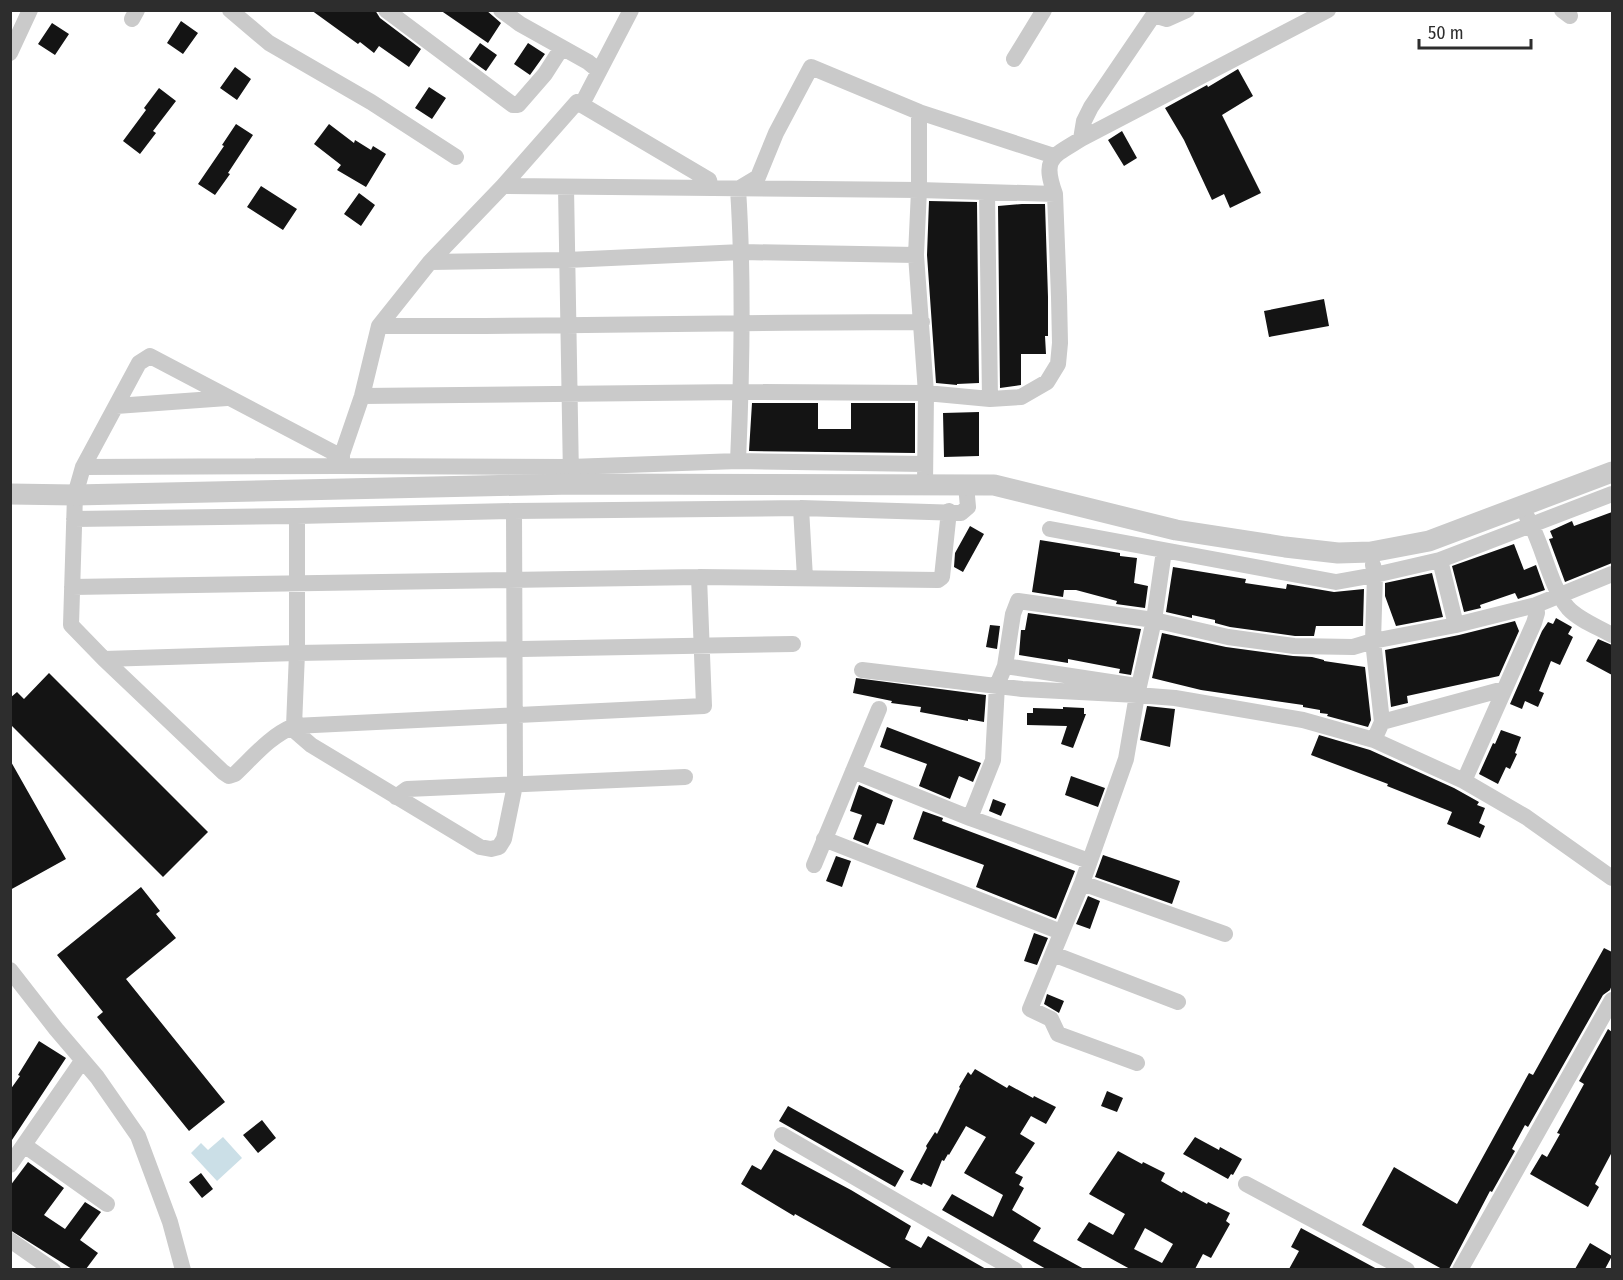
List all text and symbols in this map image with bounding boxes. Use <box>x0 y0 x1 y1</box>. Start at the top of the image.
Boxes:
scale bar <box>1419 12 1532 50</box>
text: 50 m <box>1428 22 1464 44</box>

